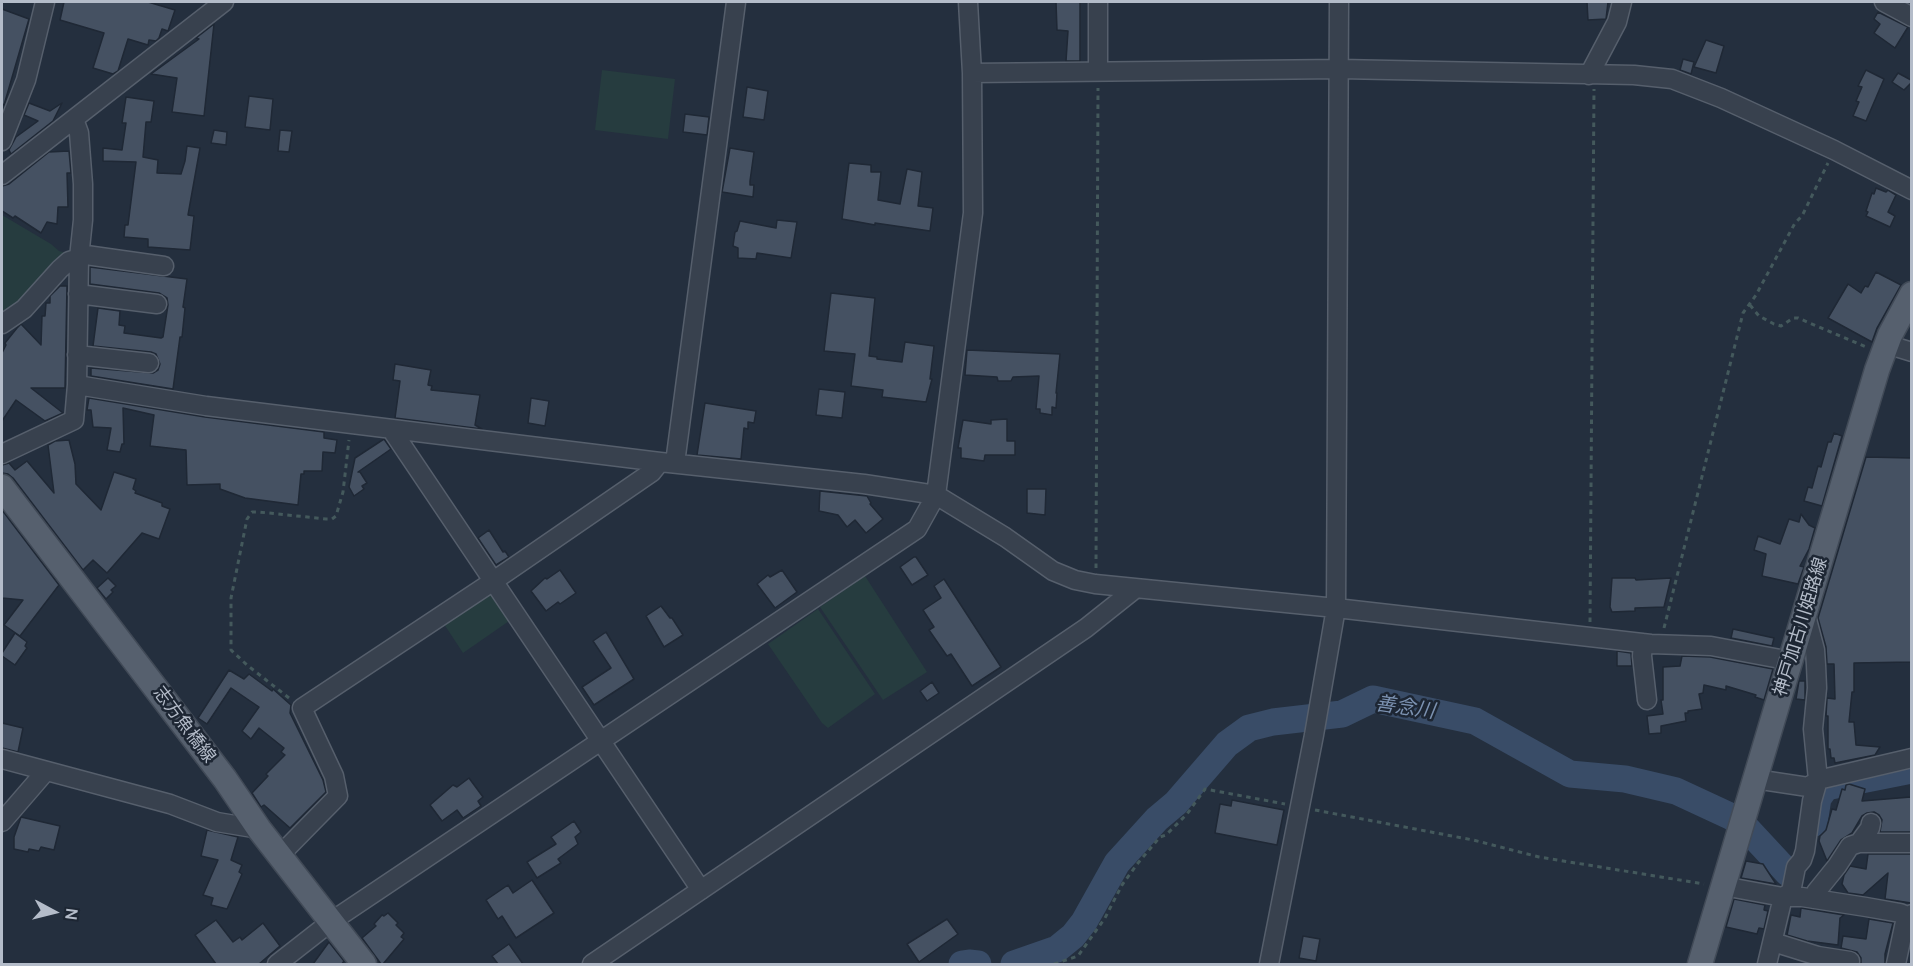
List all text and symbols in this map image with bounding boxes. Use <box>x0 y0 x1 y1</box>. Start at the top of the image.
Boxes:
street label: 神戸加古川姫路線 <box>1770 555 1832 699</box>
street label: 志方魚橋線 <box>148 683 220 767</box>
water label: 善念川 <box>1374 692 1436 724</box>
north arrow <box>24 882 84 942</box>
text: N <box>60 907 83 921</box>

